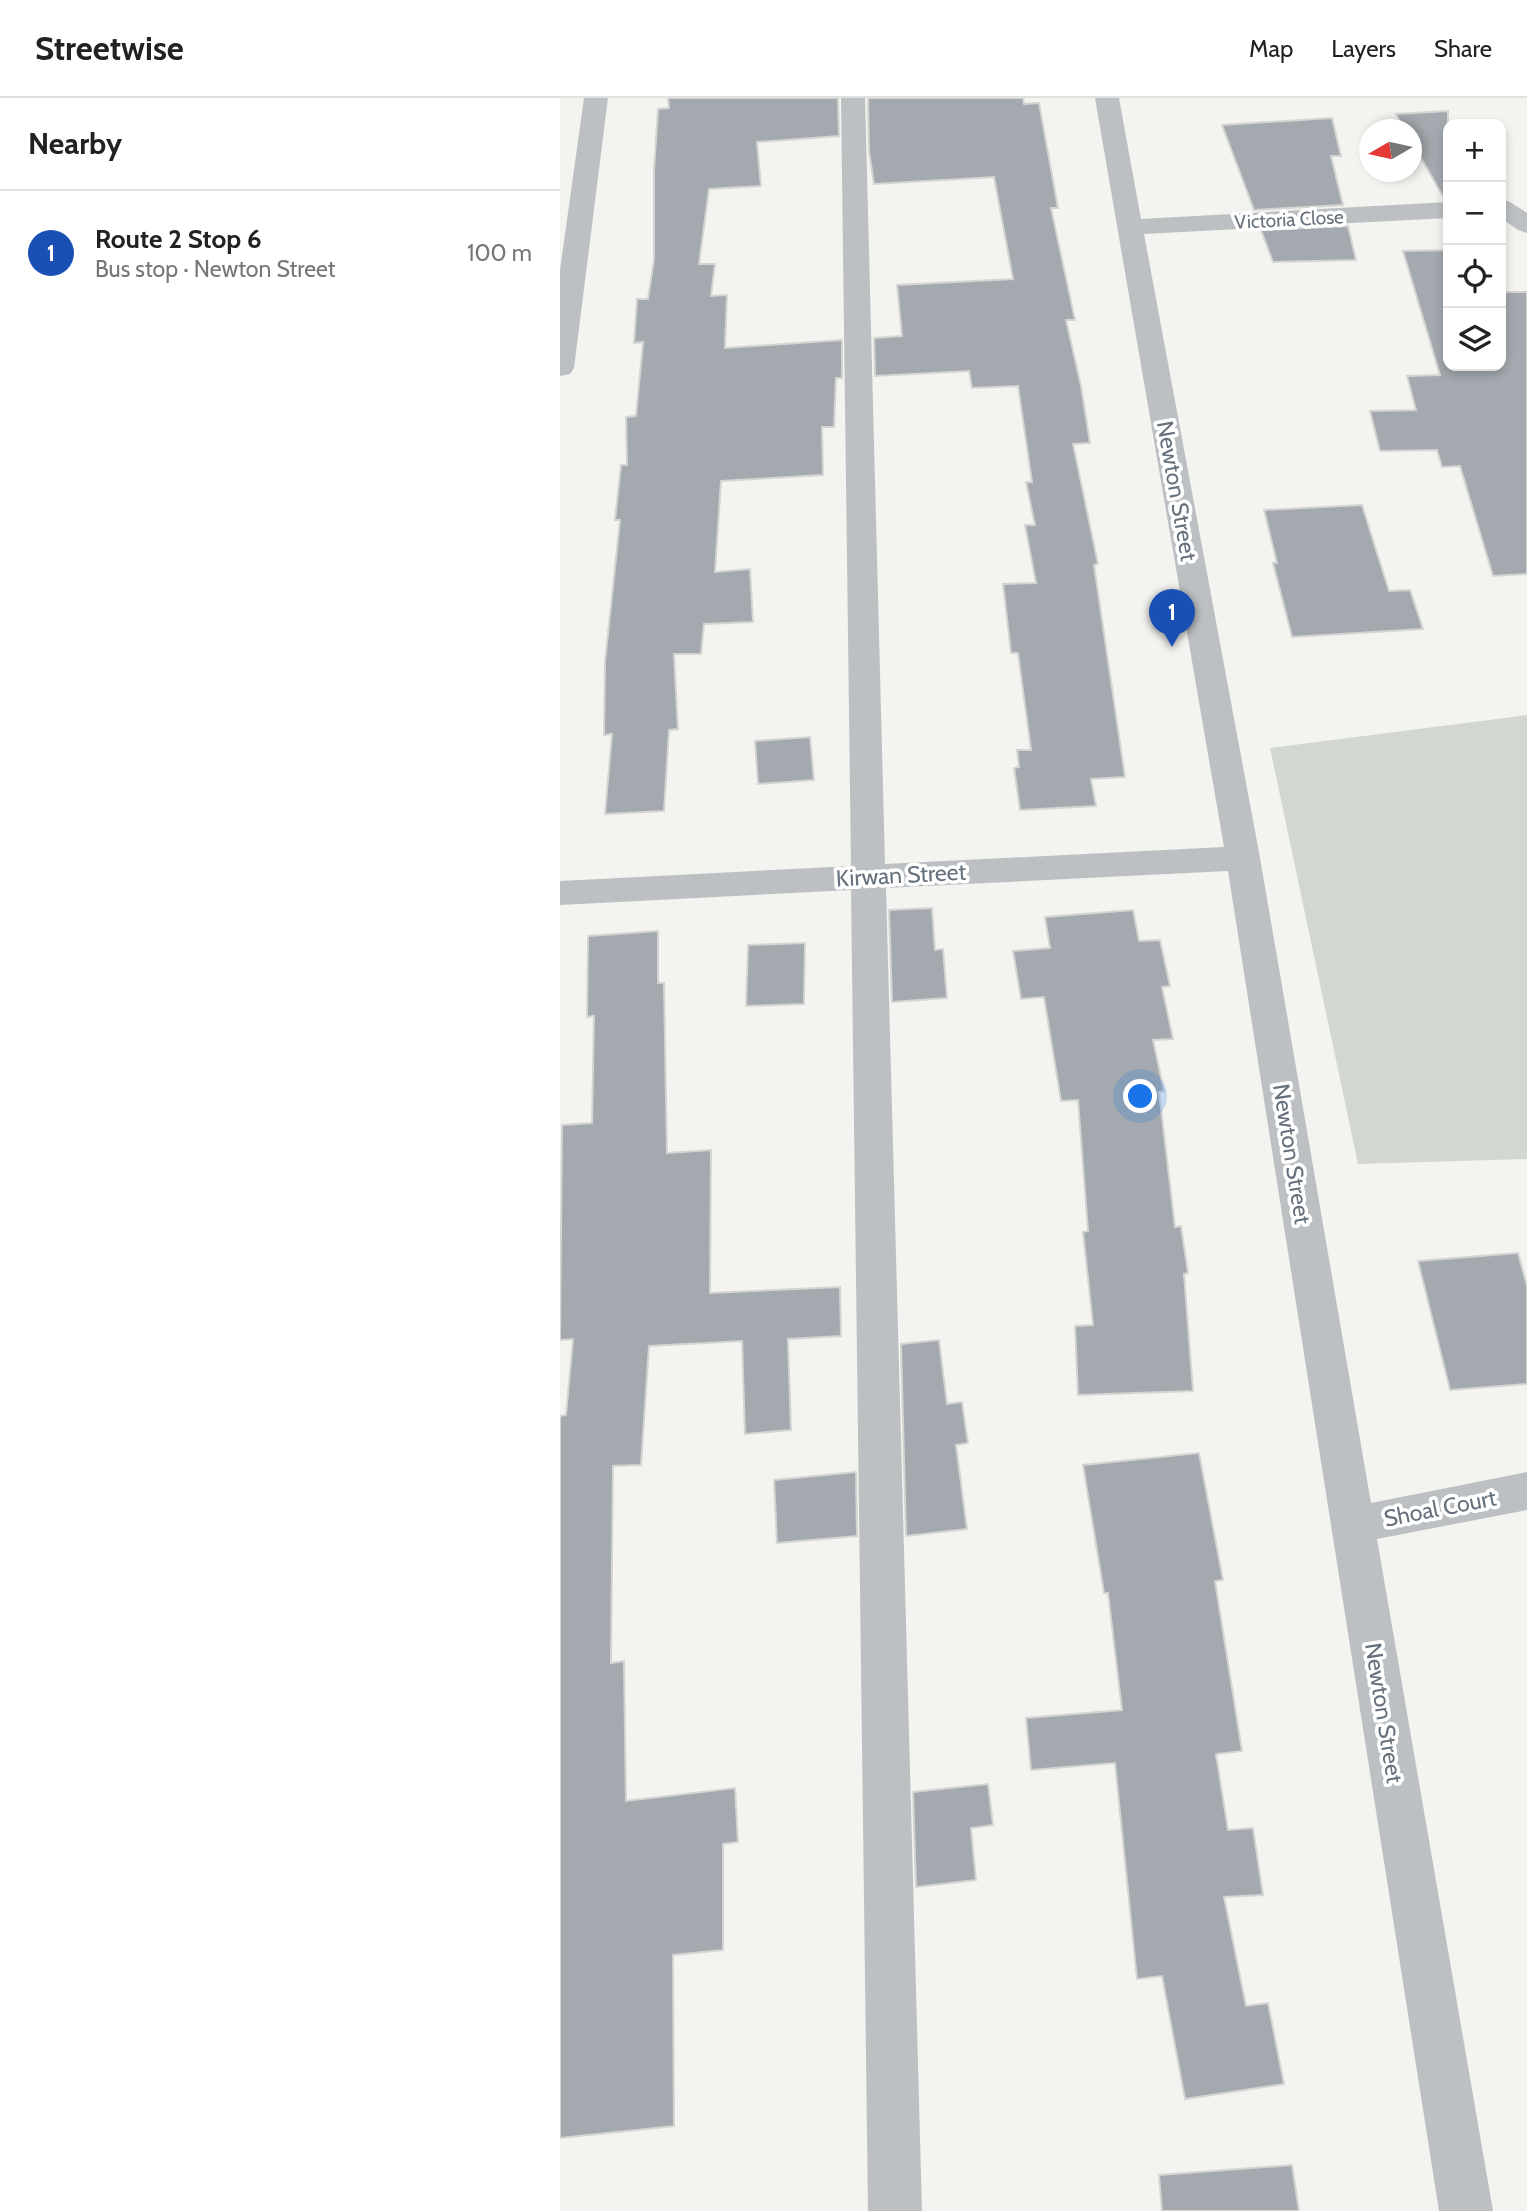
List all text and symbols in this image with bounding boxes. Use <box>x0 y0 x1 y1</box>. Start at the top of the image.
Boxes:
text: Streetwise <box>35 28 184 68</box>
text: Map <box>1249 34 1293 63</box>
text: Layers <box>1331 34 1396 63</box>
text: Share <box>1434 34 1492 63</box>
north arrow <box>1359 119 1422 182</box>
map controls <box>1443 119 1506 371</box>
button: + <box>1443 119 1506 182</box>
text: Nearby <box>28 125 122 162</box>
button: − <box>1443 182 1506 245</box>
street label: Victoria Close <box>1234 205 1345 234</box>
text: Route 2 Stop 6 <box>95 223 262 255</box>
text: 1 <box>47 239 55 267</box>
text: 100 m <box>467 239 532 267</box>
button: locate <box>1443 245 1506 308</box>
text: Bus stop · Newton Street <box>95 255 336 283</box>
button: layers <box>1443 308 1506 371</box>
street label: Newton Street <box>1151 419 1203 563</box>
pin: 1 <box>1149 589 1195 647</box>
street label: Kirwan Street <box>835 858 967 892</box>
your location <box>1123 1079 1157 1113</box>
street label: Newton Street <box>1267 1082 1317 1226</box>
street label: Shoal Court <box>1382 1483 1499 1533</box>
street label: Newton Street <box>1359 1641 1409 1785</box>

